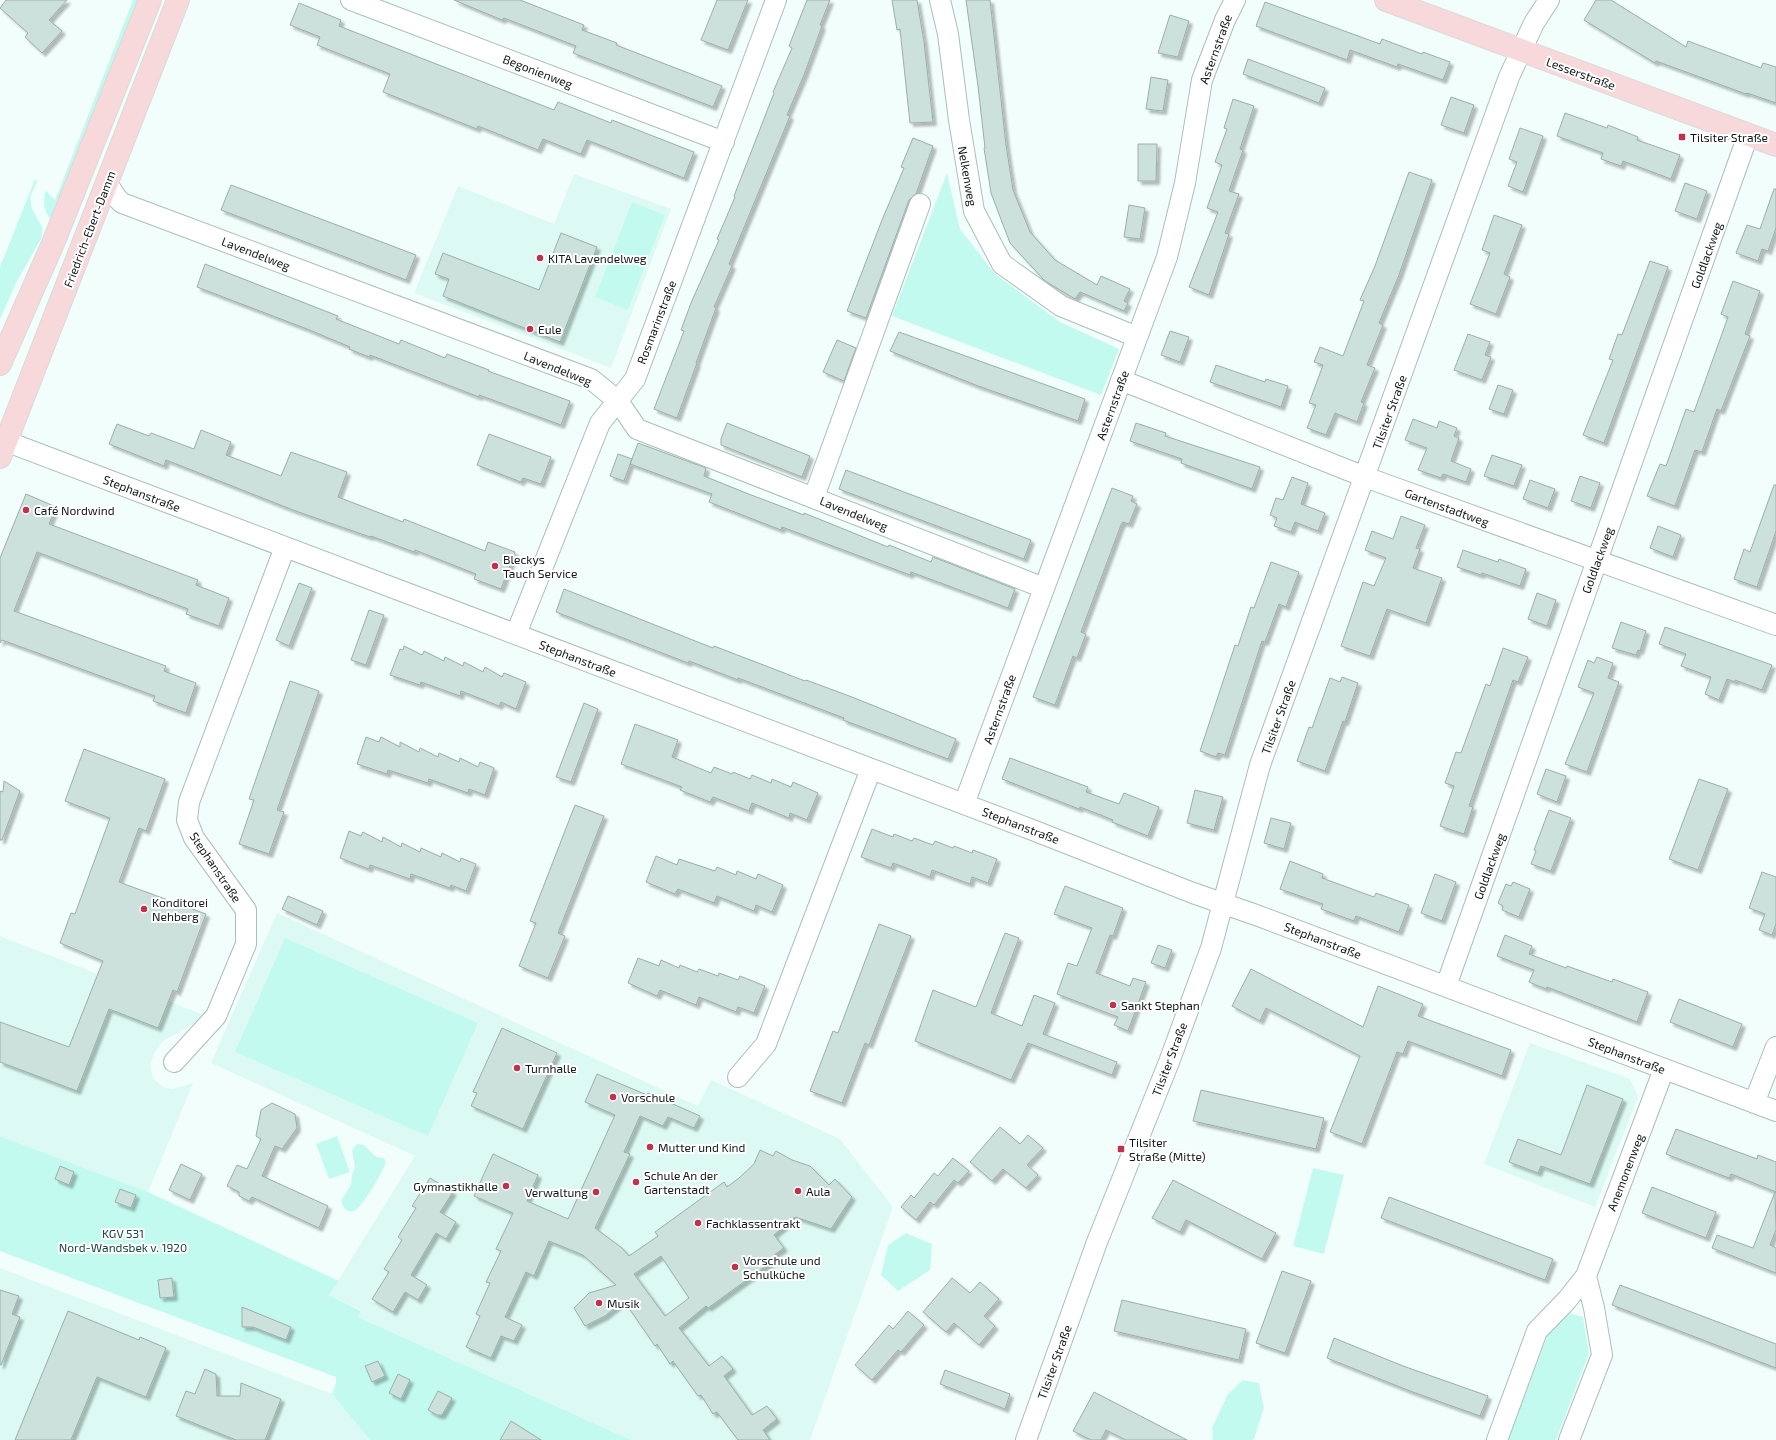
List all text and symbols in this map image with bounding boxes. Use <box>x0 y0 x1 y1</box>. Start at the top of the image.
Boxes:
street label: Asternstraße <box>1196 12 1234 86</box>
street label: Begonienweg <box>501 51 575 91</box>
street label: Lesserstraße <box>1544 54 1618 92</box>
place label: Tilsiter Straße <box>1690 130 1768 144</box>
marker: Tilsiter Straße <box>1677 132 1687 142</box>
street label: Nelkenweg <box>956 145 980 207</box>
street label: Friedrich-Ebert-Damm <box>60 169 118 289</box>
street label: Goldlackweg <box>1687 219 1725 290</box>
street label: Lavendelweg <box>220 234 292 273</box>
place label: KITA Lavendelweg <box>548 251 647 265</box>
marker: KITA Lavendelweg <box>535 253 545 263</box>
street label: Rosmarinstraße <box>634 278 678 366</box>
place label: Eule <box>538 322 562 336</box>
marker: Eule <box>525 324 535 334</box>
street label: Lavendelweg <box>522 348 594 388</box>
street label: Asternstraße <box>1093 368 1131 442</box>
street label: Tilsiter Straße <box>1369 373 1409 451</box>
street label: Stephanstraße <box>101 472 183 514</box>
street label: Gartenstadtweg <box>1403 485 1491 529</box>
street label: Lavendelweg <box>818 493 890 533</box>
place label: Café Nordwind <box>34 503 115 517</box>
marker: Café Nordwind <box>21 505 31 515</box>
street label: Goldlackweg <box>1578 524 1616 595</box>
place label: Bleckys Tauch Service <box>503 552 577 580</box>
marker: Bleckys Tauch Service <box>490 561 500 571</box>
street label: Stephanstraße <box>537 637 619 679</box>
street label: Asternstraße <box>980 672 1018 746</box>
street label: Tilsiter Straße <box>1258 678 1298 756</box>
street label: Stephanstraße <box>980 804 1062 846</box>
street label: Stephanstraße <box>187 829 245 905</box>
street label: Goldlackweg <box>1470 830 1508 901</box>
place label: Konditorei Nehberg <box>152 895 208 923</box>
marker: Konditorei Nehberg <box>139 904 149 914</box>
street label: Stephanstraße <box>1282 919 1364 961</box>
place label: Sankt Stephan <box>1121 998 1200 1012</box>
marker: Sankt Stephan <box>1108 1000 1118 1010</box>
street label: Tilsiter Straße <box>1148 1020 1190 1098</box>
street label: Stephanstraße <box>1586 1034 1668 1076</box>
place label: Turnhalle <box>525 1061 577 1075</box>
marker: Turnhalle <box>512 1063 522 1073</box>
place label: Vorschule <box>621 1090 675 1104</box>
marker: Vorschule <box>608 1092 618 1102</box>
street label: Anemonenweg <box>1604 1131 1646 1213</box>
place label: Tilsiter Straße (Mitte) <box>1129 1135 1206 1163</box>
place label: Mutter und Kind <box>658 1140 745 1154</box>
marker: Mutter und Kind <box>645 1142 655 1152</box>
marker: Tilsiter Straße (Mitte) <box>1116 1144 1126 1154</box>
place label: Schule An der Gartenstadt <box>644 1168 718 1196</box>
marker: Schule An der Gartenstadt <box>631 1177 641 1187</box>
place label: Gymnastikhalle <box>413 1179 498 1193</box>
marker: Gymnastikhalle <box>501 1181 511 1191</box>
place label: Aula <box>806 1184 830 1198</box>
place label: Verwaltung <box>525 1185 588 1199</box>
marker: Aula <box>793 1186 803 1196</box>
marker: Verwaltung <box>591 1187 601 1197</box>
place label: Fachklassentrakt <box>706 1216 801 1230</box>
marker: Fachklassentrakt <box>693 1218 703 1228</box>
park label: KGV 531 Nord-Wandsbek v. 1920 <box>59 1226 187 1254</box>
place label: Vorschule und Schulküche <box>743 1253 821 1281</box>
marker: Vorschule und Schulküche <box>730 1262 740 1272</box>
place label: Musik <box>607 1296 640 1310</box>
marker: Musik <box>594 1298 604 1308</box>
street label: Tilsiter Straße <box>1034 1323 1074 1401</box>

